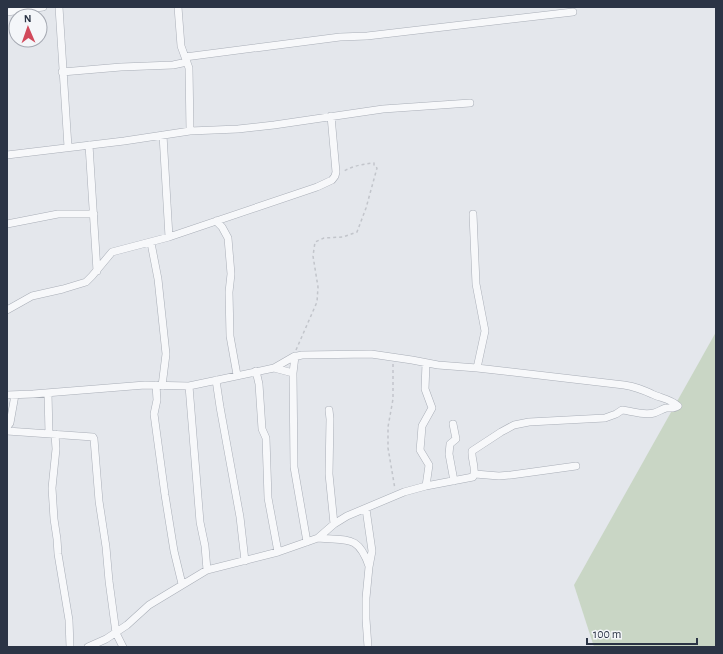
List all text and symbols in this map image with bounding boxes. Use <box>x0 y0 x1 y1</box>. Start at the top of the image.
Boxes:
north arrow <box>8 8 48 48</box>
text: N <box>24 13 32 24</box>
scale bar <box>587 620 697 646</box>
text: 100 m <box>593 628 621 640</box>

